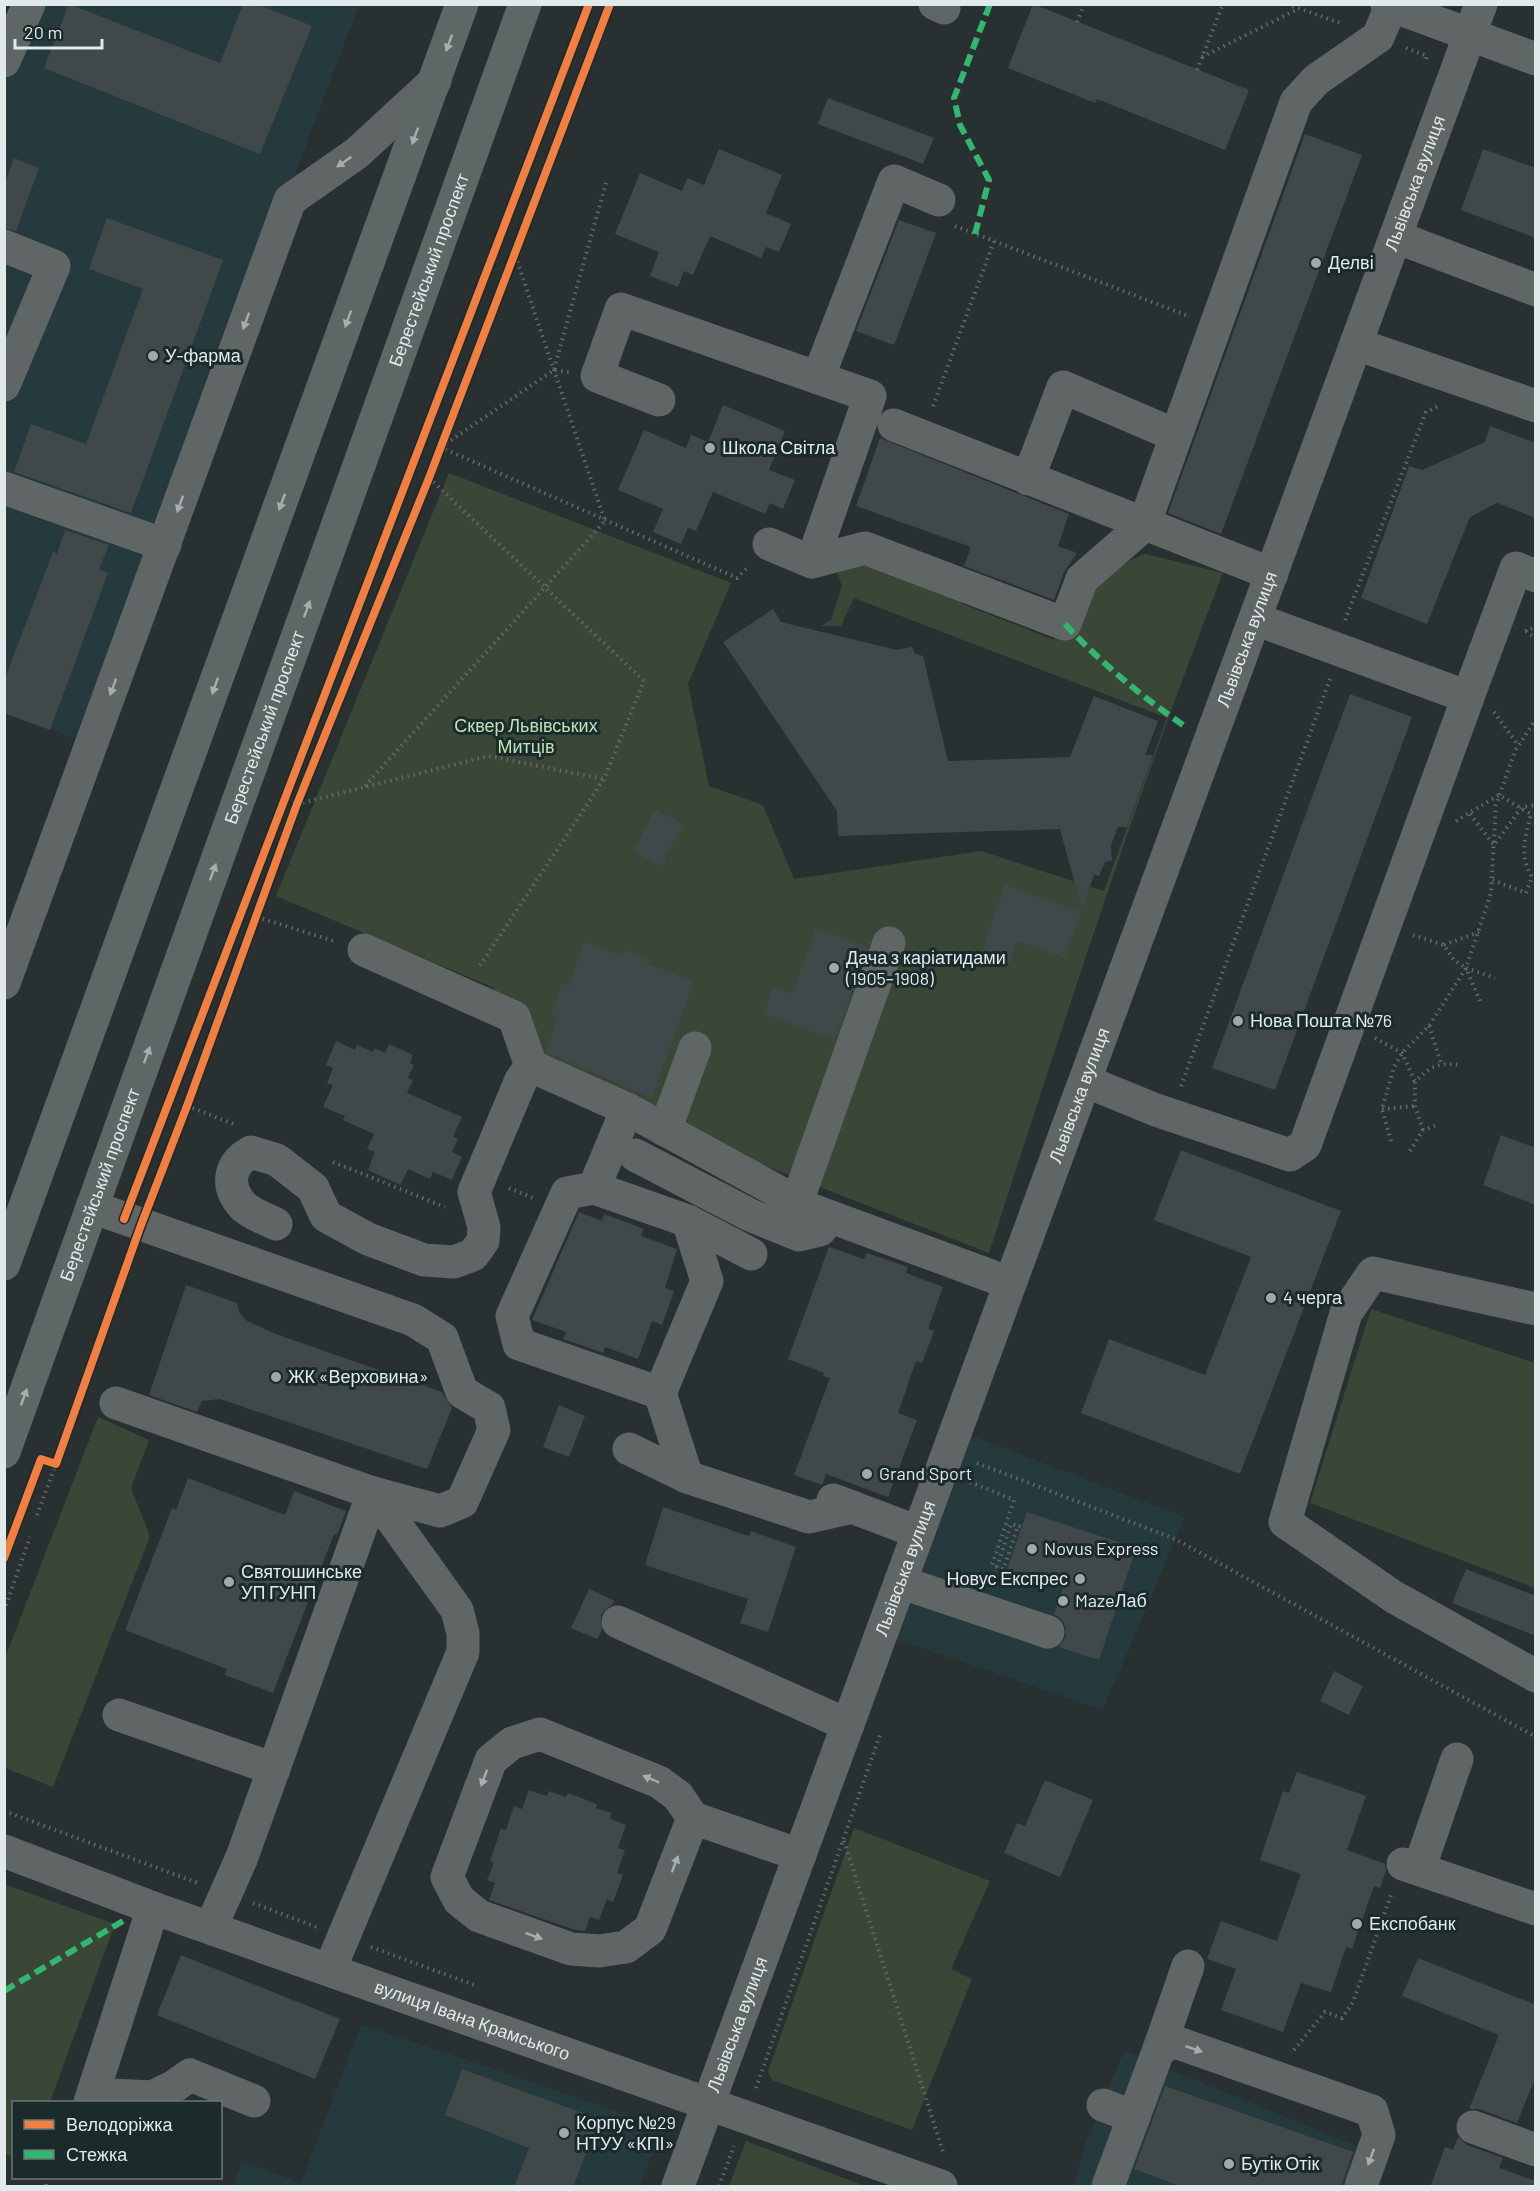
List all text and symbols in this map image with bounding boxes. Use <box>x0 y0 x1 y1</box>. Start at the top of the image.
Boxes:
scale bar <box>15 12 102 50</box>
text: 20 m <box>24 21 62 43</box>
one-way arrow <box>443 34 453 52</box>
street label: Львівська вулиця <box>1379 112 1449 254</box>
one-way arrow <box>410 127 419 145</box>
one-way arrow <box>337 155 352 167</box>
street label: Берестейський проспект <box>383 170 473 369</box>
place label: Делві <box>1328 251 1374 273</box>
marker: Делві <box>1309 256 1323 270</box>
one-way arrow <box>343 310 353 328</box>
one-way arrow <box>241 312 251 330</box>
place label: У-фарма <box>165 344 242 366</box>
marker: У-фарма <box>146 349 160 363</box>
place label: Школа Світла <box>722 436 836 458</box>
marker: Школа Світла <box>703 441 717 455</box>
one-way arrow <box>276 494 286 512</box>
one-way arrow <box>174 495 184 513</box>
street label: Львівська вулиця <box>1211 568 1281 710</box>
one-way arrow <box>303 600 313 618</box>
street label: Берестейський проспект <box>219 627 309 827</box>
one-way arrow <box>210 677 219 695</box>
one-way arrow <box>107 678 117 696</box>
park label: Сквер Львівських Митців <box>454 714 598 757</box>
one-way arrow <box>208 862 218 880</box>
place label: Дача з каріатидами (1905–1908) <box>845 946 1006 989</box>
marker: Дача з каріатидами (1905–1908) <box>827 961 841 975</box>
place label: Нова Пошта №76 <box>1250 1009 1392 1031</box>
marker: Нова Пошта №76 <box>1231 1014 1245 1028</box>
street label: Львівська вулиця <box>1043 1024 1113 1166</box>
one-way arrow <box>143 1046 153 1064</box>
street label: Берестейський проспект <box>54 1085 144 1284</box>
place label: 4 черга <box>1283 1286 1343 1308</box>
marker: 4 черга <box>1264 1291 1278 1305</box>
place label: ЖК «Верховина» <box>288 1365 428 1387</box>
marker: ЖК «Верховина» <box>269 1370 283 1384</box>
one-way arrow <box>20 1388 30 1406</box>
place label: Grand Sport <box>879 1462 972 1484</box>
marker: Grand Sport <box>860 1467 874 1481</box>
street label: Львівська вулиця <box>869 1497 939 1639</box>
place label: Novus Express <box>1044 1537 1158 1559</box>
marker: Novus Express <box>1025 1542 1039 1556</box>
place label: Святошинське УП ГУНП <box>241 1560 362 1603</box>
place label: Новус Експрес <box>947 1567 1068 1589</box>
marker: Новус Експрес <box>1073 1572 1087 1586</box>
marker: Святошинське УП ГУНП <box>222 1575 236 1589</box>
place label: MazeЛаб <box>1075 1589 1147 1611</box>
marker: MazeЛаб <box>1056 1594 1070 1608</box>
one-way arrow <box>479 1769 489 1787</box>
one-way arrow <box>641 1774 659 1784</box>
one-way arrow <box>670 1854 680 1872</box>
place label: Експобанк <box>1369 1912 1456 1934</box>
marker: Експобанк <box>1350 1917 1364 1931</box>
one-way arrow <box>525 1931 543 1941</box>
street label: Львівська вулиця <box>701 1953 771 2095</box>
street label: вулиця Івана Крамського <box>372 1975 573 2064</box>
one-way arrow <box>1185 2044 1203 2054</box>
legend <box>12 2101 222 2179</box>
place label: Корпус №29 НТУУ «КПІ» <box>576 2111 676 2154</box>
text: Велодоріжка <box>66 2113 174 2135</box>
marker: Корпус №29 НТУУ «КПІ» <box>557 2126 571 2140</box>
text: Стежка <box>66 2143 128 2165</box>
one-way arrow <box>1366 2148 1376 2166</box>
place label: Бутік Отік <box>1241 2152 1319 2174</box>
marker: Бутік Отік <box>1222 2157 1236 2171</box>

